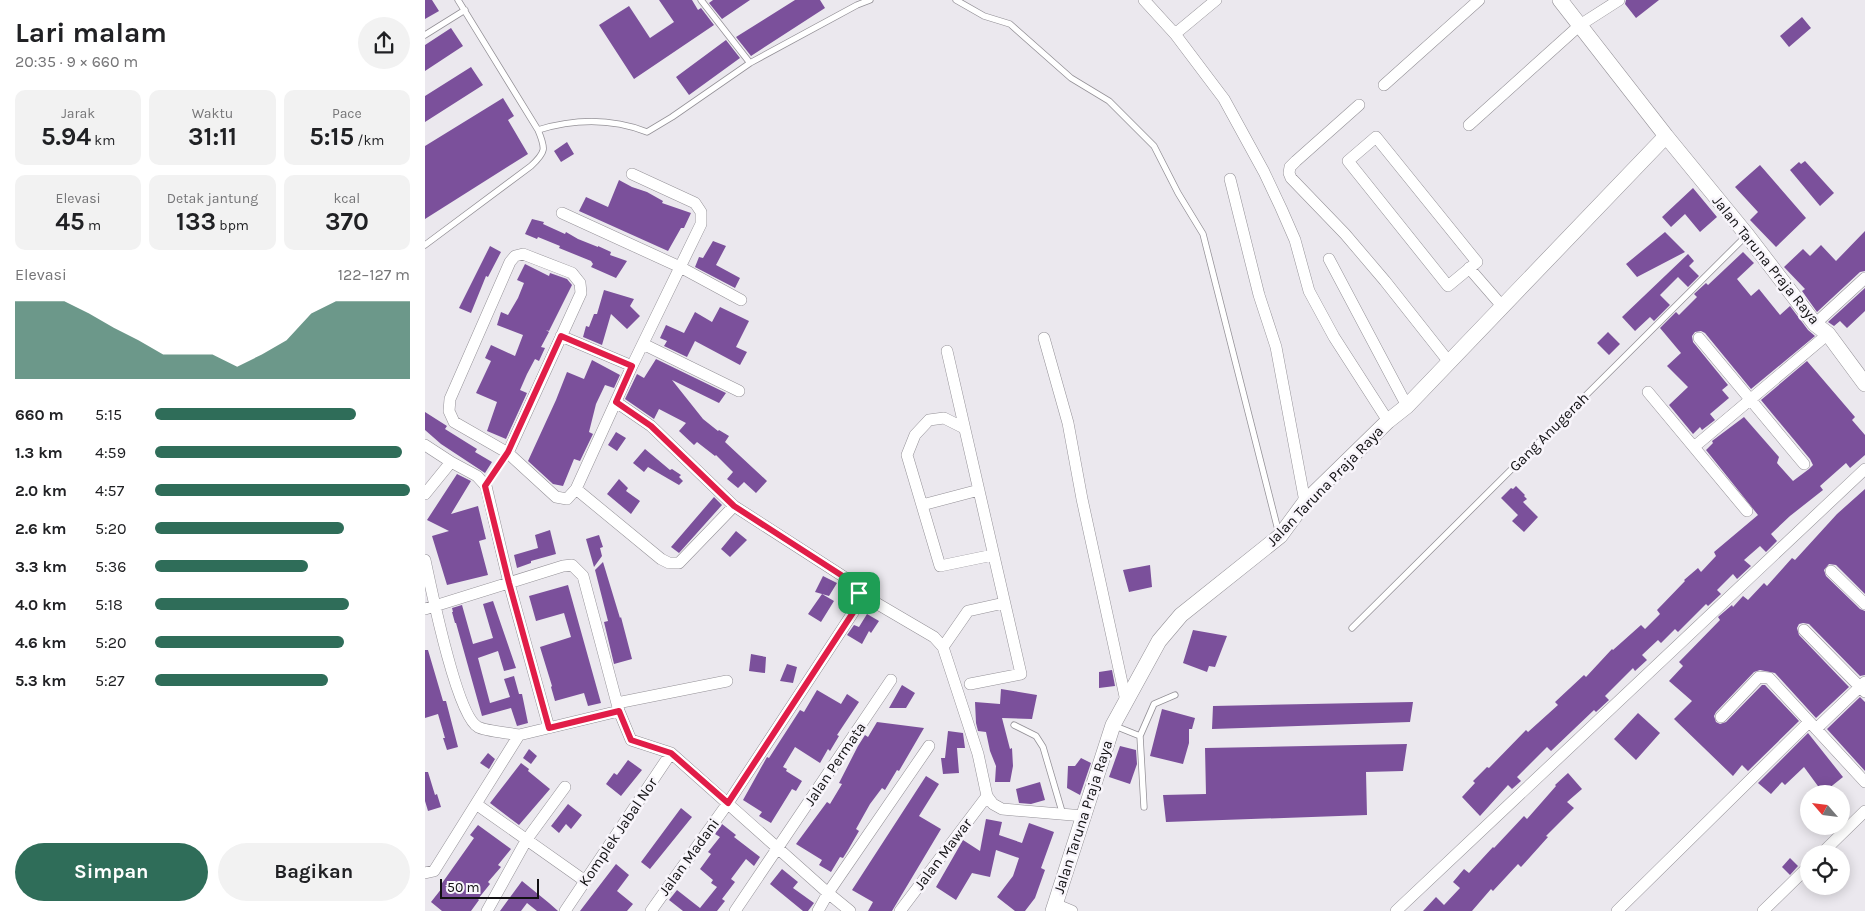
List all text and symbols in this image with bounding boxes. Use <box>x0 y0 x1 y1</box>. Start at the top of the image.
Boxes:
text: Lari malam <box>15 16 167 49</box>
button: share <box>358 17 410 69</box>
text: 20:35 · 9 × 660 m <box>15 52 138 71</box>
text: Jarak <box>61 105 95 122</box>
text: Waktu <box>192 105 233 122</box>
text: Pace <box>332 105 362 122</box>
text: 5.94 <box>41 122 91 151</box>
text: 31:11 <box>188 122 237 151</box>
text: 5:15 <box>309 122 354 151</box>
text: km <box>91 132 115 149</box>
text: /km <box>354 132 384 149</box>
text: Elevasi <box>56 190 101 207</box>
text: Detak jantung <box>167 190 258 207</box>
text: kcal <box>333 190 360 207</box>
street label: Jalan Taruna Praja Raya <box>1709 192 1823 328</box>
text: 45 <box>55 207 85 236</box>
text: 133 <box>176 207 216 236</box>
text: 370 <box>325 207 369 236</box>
text: m <box>85 217 101 234</box>
text: bpm <box>216 217 249 234</box>
text: Elevasi <box>15 265 67 284</box>
text: 122–127 m <box>338 265 410 284</box>
street label: Gang Anugerah <box>1506 389 1592 475</box>
text: 660 m <box>15 405 64 424</box>
text: 5:15 <box>95 405 122 424</box>
street label: Jalan Taruna Praja Raya <box>1263 422 1387 550</box>
text: 1.3 km <box>15 443 63 462</box>
text: 4:59 <box>95 443 126 462</box>
text: 2.0 km <box>15 481 67 500</box>
text: 4:57 <box>95 481 124 500</box>
text: 2.6 km <box>15 519 67 538</box>
text: 5:20 <box>95 519 127 538</box>
text: 3.3 km <box>15 557 67 576</box>
text: 5:36 <box>95 557 126 576</box>
pin <box>838 572 880 614</box>
icon: arrive <box>845 579 873 607</box>
text: 4.0 km <box>15 595 67 614</box>
text: 5:18 <box>95 595 123 614</box>
text: 4.6 km <box>15 633 66 652</box>
text: 5:20 <box>95 633 127 652</box>
text: 5.3 km <box>15 671 66 690</box>
text: 5:27 <box>95 671 125 690</box>
street label: Jalan Permata <box>800 719 870 809</box>
street label: Jalan Taruna Praja Raya <box>1050 738 1116 896</box>
street label: Komplek Jabal Nor <box>575 774 661 890</box>
north arrow <box>1800 785 1850 835</box>
map controls <box>1800 785 1850 895</box>
street label: Jalan Mawar <box>910 814 976 893</box>
street label: Jalan Madani <box>655 815 723 899</box>
button: Simpan <box>15 843 208 901</box>
button: Bagikan <box>218 843 410 901</box>
button: locate <box>1800 845 1850 895</box>
scale bar <box>440 876 539 899</box>
text: 50 m <box>447 879 480 896</box>

